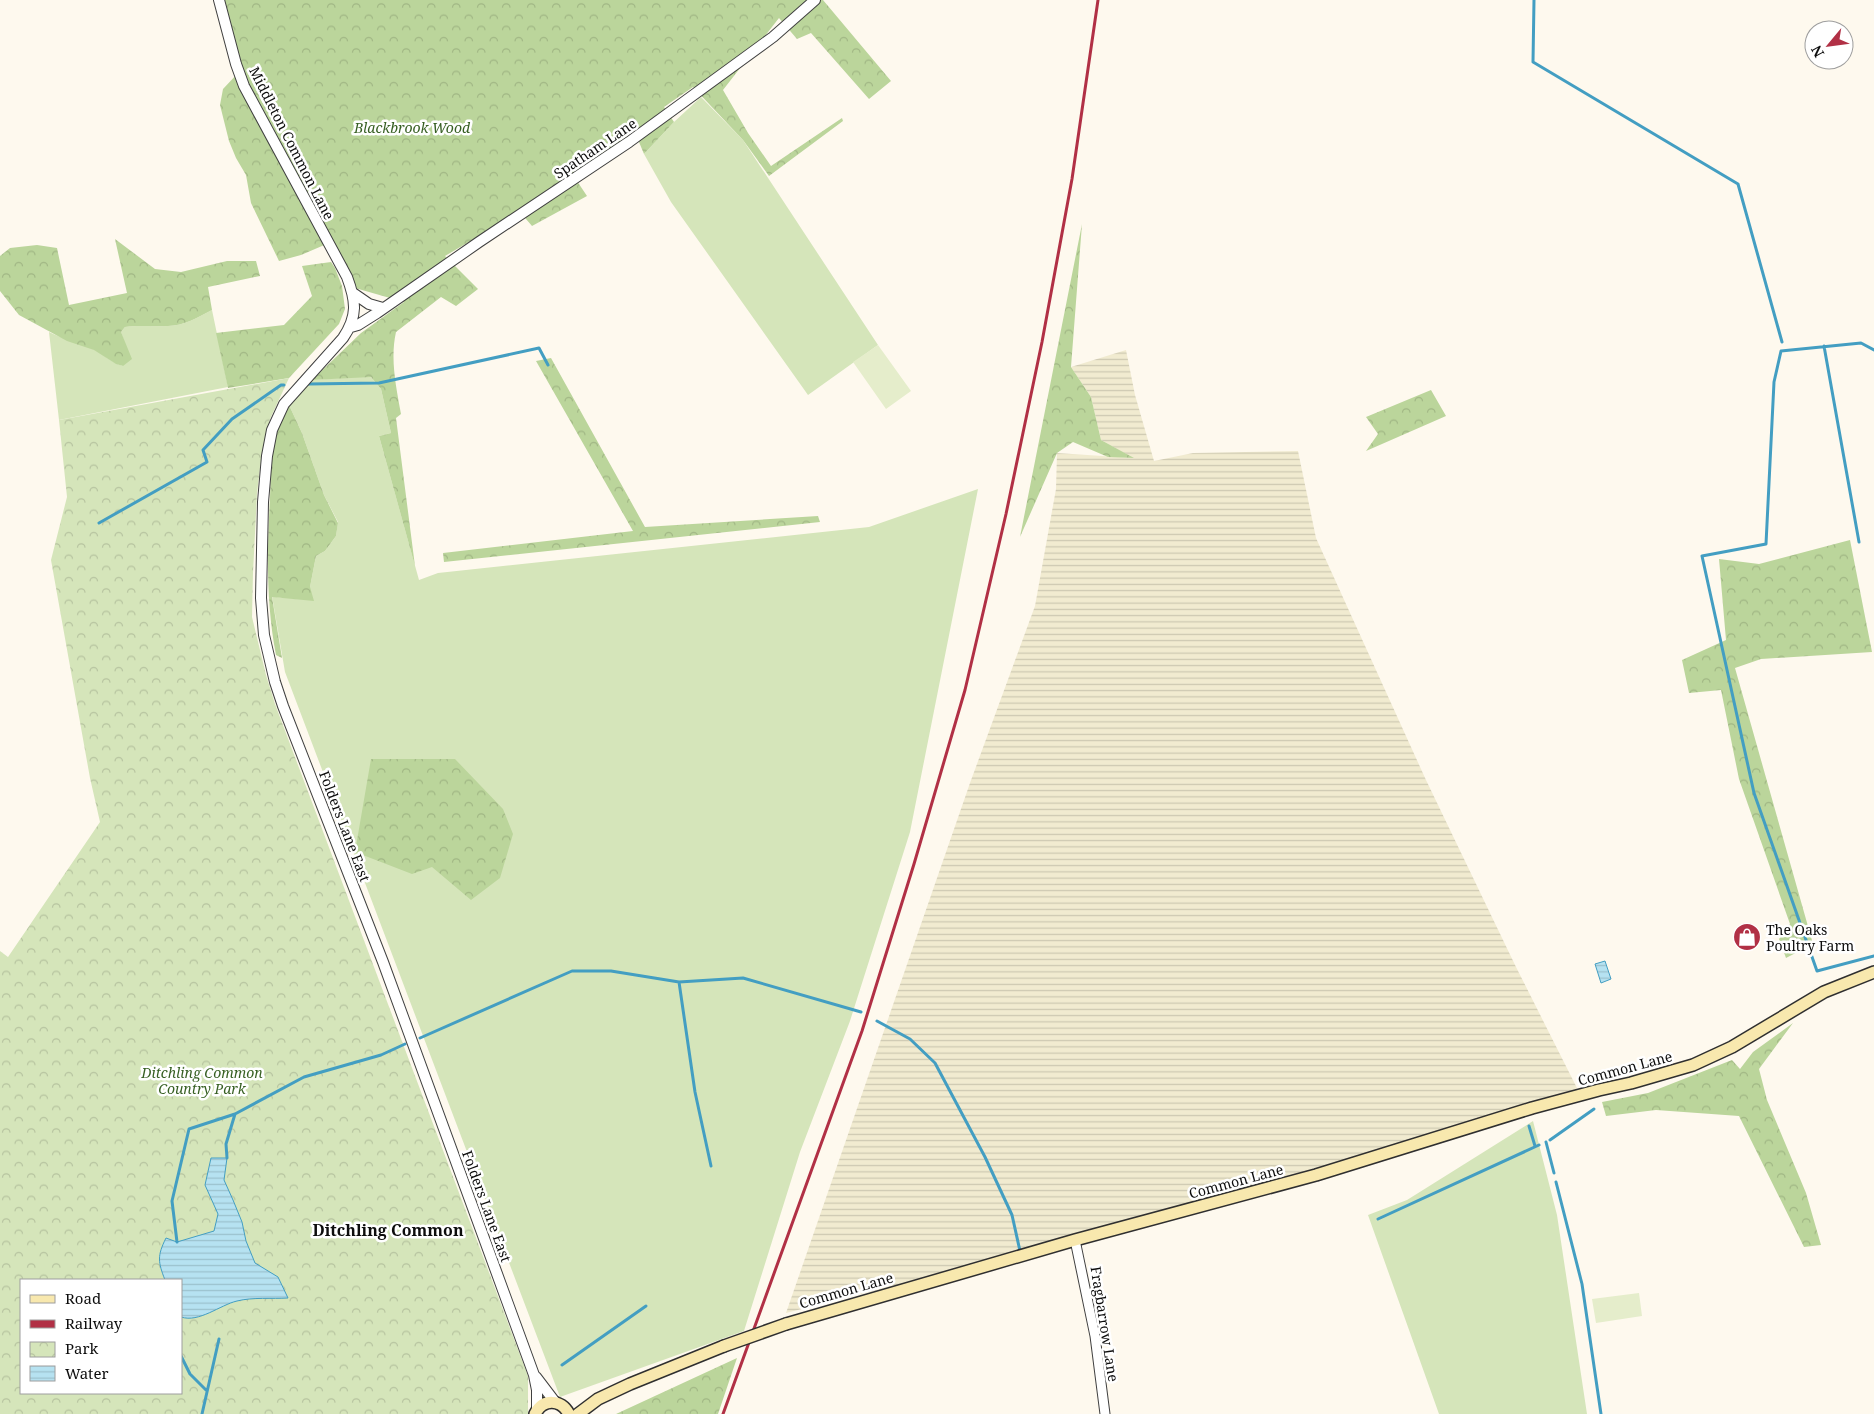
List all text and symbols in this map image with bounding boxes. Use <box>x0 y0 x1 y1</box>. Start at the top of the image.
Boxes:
north arrow <box>1804 20 1854 70</box>
text: N <box>1806 42 1828 61</box>
street label: Middleton Common Lane <box>245 63 339 223</box>
street label: Spatham Lane <box>550 113 640 183</box>
park label: Blackbrook Wood <box>353 118 471 137</box>
street label: Folders Lane East <box>315 768 375 884</box>
place label: The Oaks Poultry Farm <box>1766 920 1854 955</box>
shop icon: The Oaks Poultry Farm <box>1732 922 1762 952</box>
street label: Common Lane <box>1576 1046 1674 1090</box>
park label: Ditchling Common Country Park <box>140 1063 263 1098</box>
street label: Folders Lane East <box>458 1148 516 1264</box>
street label: Common Lane <box>1187 1159 1285 1203</box>
district label: Ditchling Common <box>312 1219 464 1241</box>
street label: Fragbarrow Lane <box>1086 1265 1124 1383</box>
street label: Common Lane <box>797 1267 895 1313</box>
legend <box>20 1279 182 1394</box>
text: Road <box>65 1288 101 1308</box>
text: Railway <box>65 1313 123 1333</box>
text: Park <box>65 1338 99 1358</box>
text: Water <box>65 1363 108 1383</box>

